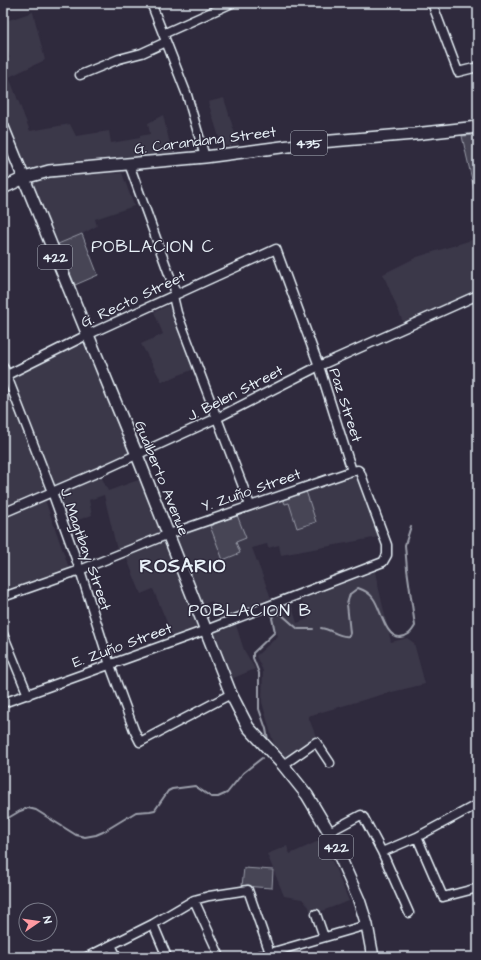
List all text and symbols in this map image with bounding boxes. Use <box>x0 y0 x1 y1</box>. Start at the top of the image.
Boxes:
street label: G. Carandang Street <box>133 121 277 161</box>
road number: 435 <box>291 131 327 155</box>
district label: POBLACION C <box>91 235 215 259</box>
road number: 422 <box>38 245 72 269</box>
street label: G. Recto Street <box>77 266 189 333</box>
street label: J. Belen Street <box>184 360 287 427</box>
street label: Paz Street <box>324 365 367 445</box>
street label: Gualberto Avenue <box>129 418 194 539</box>
street label: Y. Zuño Street <box>199 464 304 517</box>
street label: J. Magtibay Street <box>54 485 116 614</box>
district label: ROSARIO <box>140 553 226 580</box>
district label: POBLACION B <box>188 599 312 623</box>
street label: E. Zuño Street <box>69 618 175 673</box>
road number: 422 <box>319 835 353 859</box>
north arrow <box>18 902 58 942</box>
text: N <box>39 915 55 925</box>

